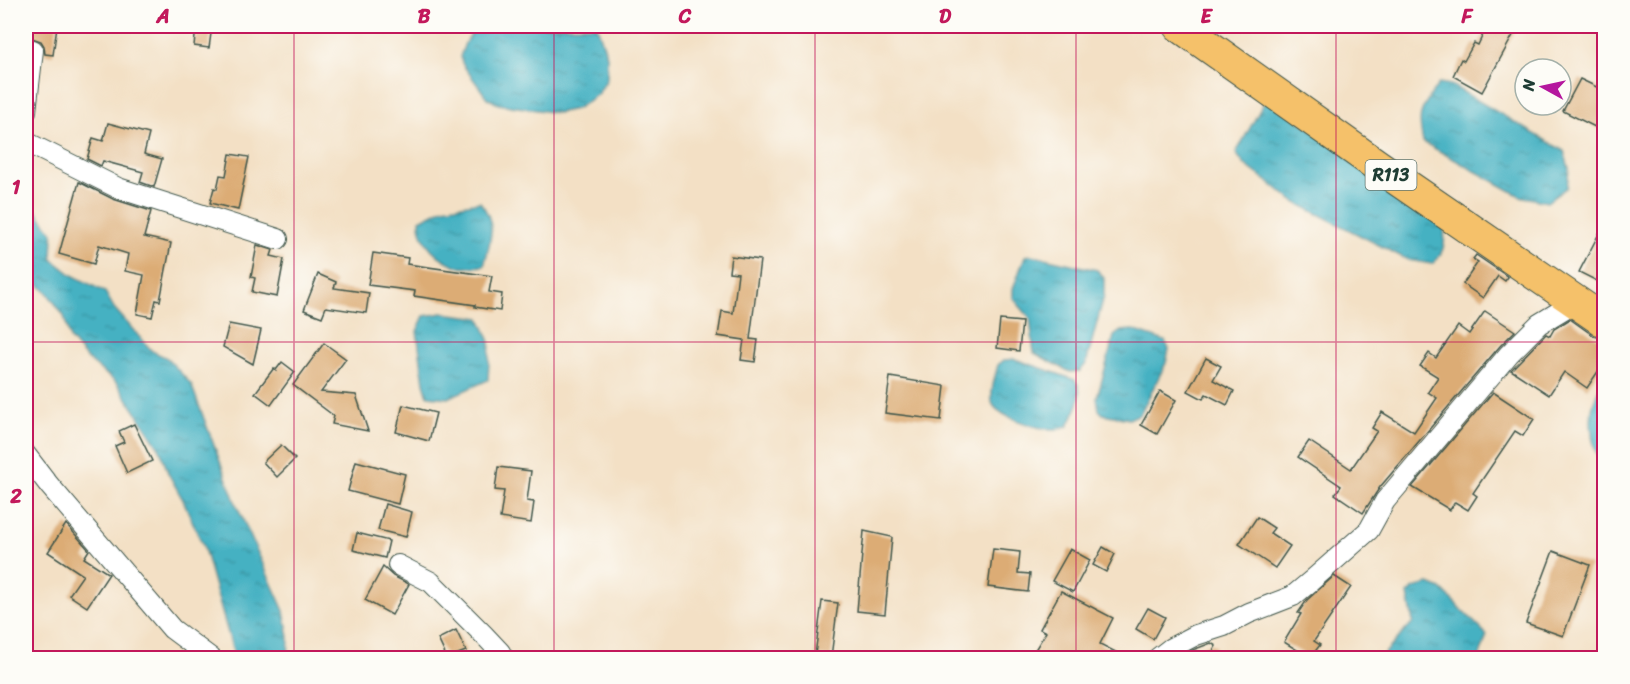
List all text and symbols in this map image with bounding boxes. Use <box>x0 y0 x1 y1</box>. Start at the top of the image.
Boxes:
text: A <box>155 0 170 34</box>
text: B <box>418 0 431 34</box>
text: C <box>678 0 692 34</box>
text: D <box>939 0 952 34</box>
text: E <box>1200 0 1213 34</box>
text: F <box>1461 0 1474 34</box>
north arrow <box>1513 57 1573 117</box>
text: N <box>1513 77 1544 93</box>
road number: R113 <box>1366 160 1416 190</box>
text: 1 <box>12 170 21 205</box>
text: 2 <box>9 479 22 514</box>

